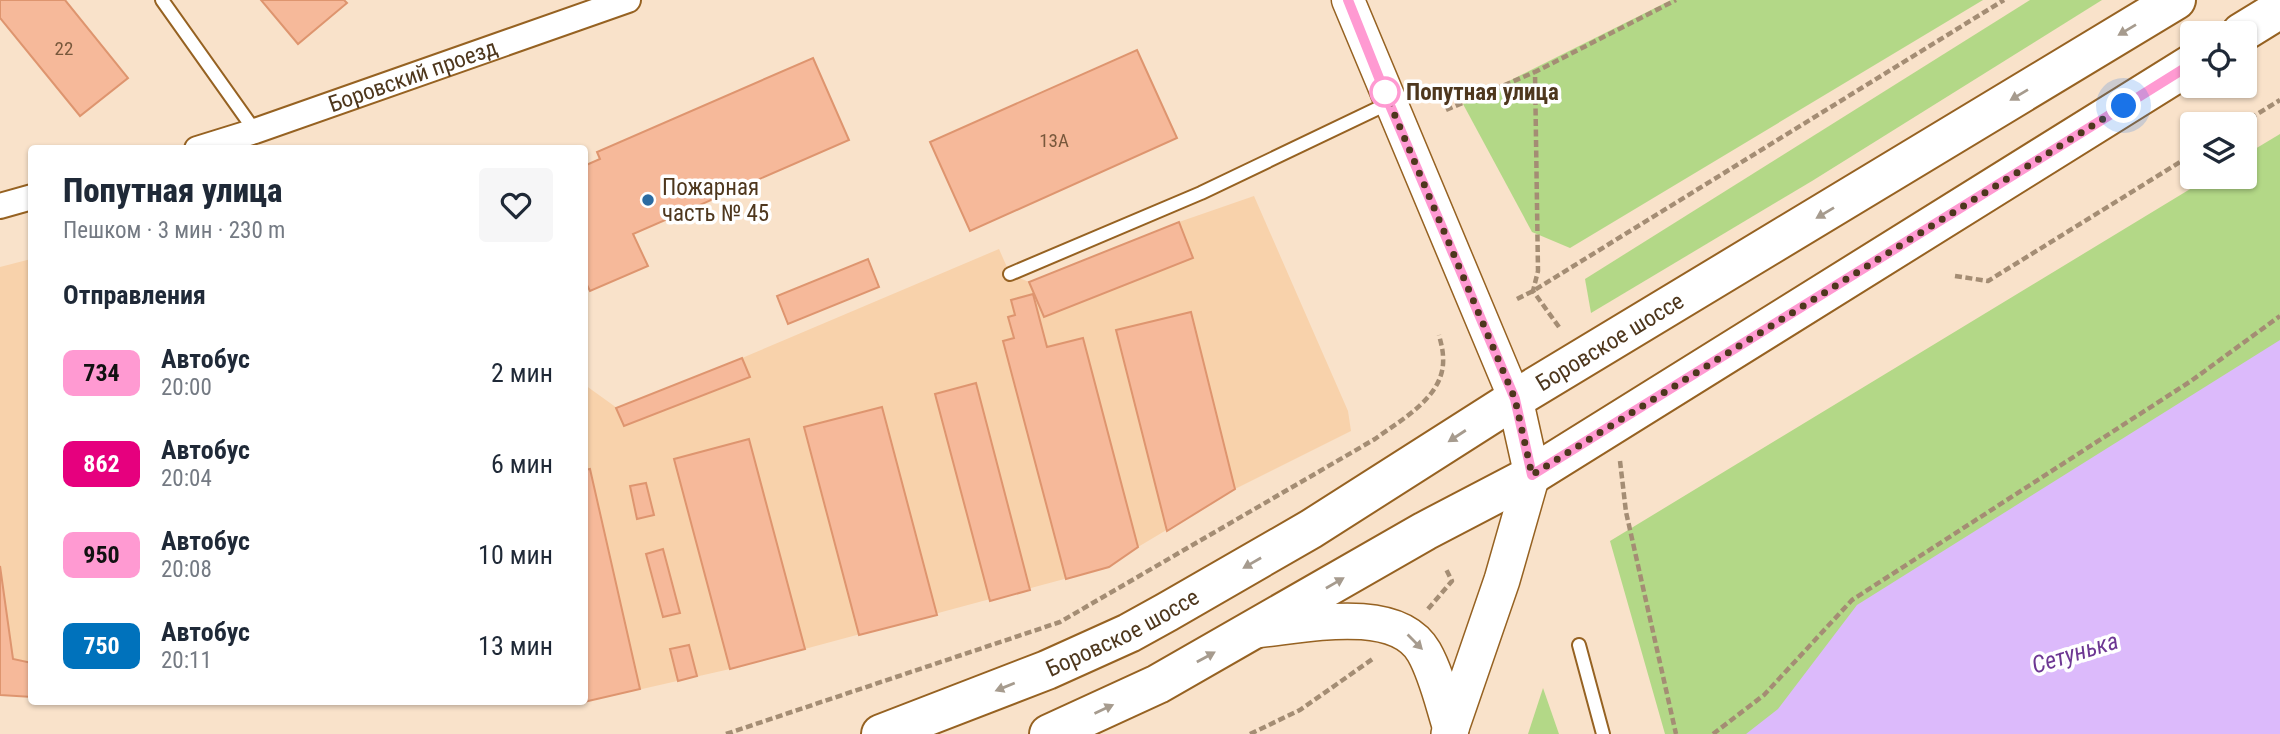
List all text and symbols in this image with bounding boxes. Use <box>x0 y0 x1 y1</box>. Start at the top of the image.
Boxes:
map controls <box>2180 21 2257 189</box>
button: locate <box>2180 21 2257 98</box>
one-way arrow <box>2117 23 2136 36</box>
street label: Боровский проезд <box>325 33 501 118</box>
house number: 22 <box>55 37 73 60</box>
marker: Попутная улица <box>1370 77 1400 107</box>
place label: Попутная улица <box>1406 79 1559 106</box>
your location <box>2106 88 2141 123</box>
one-way arrow <box>2010 89 2029 101</box>
button: layers <box>2180 112 2257 189</box>
house number: 13А <box>1039 129 1069 152</box>
button: heart <box>479 168 553 242</box>
text: Попутная улица <box>63 171 283 210</box>
place label: Пожарная часть № 45 <box>662 174 769 227</box>
marker: Пожарная часть № 45 <box>640 192 656 208</box>
one-way arrow <box>1815 206 1834 219</box>
text: Пешком · 3 мин · 230 m <box>63 217 285 244</box>
text: Отправления <box>63 280 206 310</box>
street label: Боровское шоссе <box>1531 287 1688 397</box>
text: Автобус <box>161 344 250 374</box>
text: 2 мин <box>491 358 553 388</box>
text: 734 <box>83 359 120 387</box>
text: 20:00 <box>161 374 212 401</box>
one-way arrow <box>1448 429 1466 443</box>
text: Автобус <box>161 435 250 465</box>
text: 6 мин <box>491 449 553 479</box>
text: 862 <box>83 450 120 478</box>
text: 20:04 <box>161 465 212 492</box>
text: Автобус <box>161 526 250 556</box>
text: 10 мин <box>478 540 553 570</box>
text: 950 <box>83 541 120 569</box>
text: 20:08 <box>161 556 212 583</box>
one-way arrow <box>1242 557 1261 569</box>
one-way arrow <box>1325 577 1345 589</box>
street label: Боровское шоссе <box>1042 583 1204 682</box>
text: Автобус <box>161 617 250 647</box>
water label: Сетунька <box>2028 627 2122 679</box>
text: 13 мин <box>478 631 553 661</box>
text: 750 <box>83 632 120 660</box>
one-way arrow <box>1406 633 1423 650</box>
text: 20:11 <box>161 647 212 674</box>
one-way arrow <box>1197 651 1216 663</box>
one-way arrow <box>995 682 1016 693</box>
one-way arrow <box>1094 703 1114 715</box>

